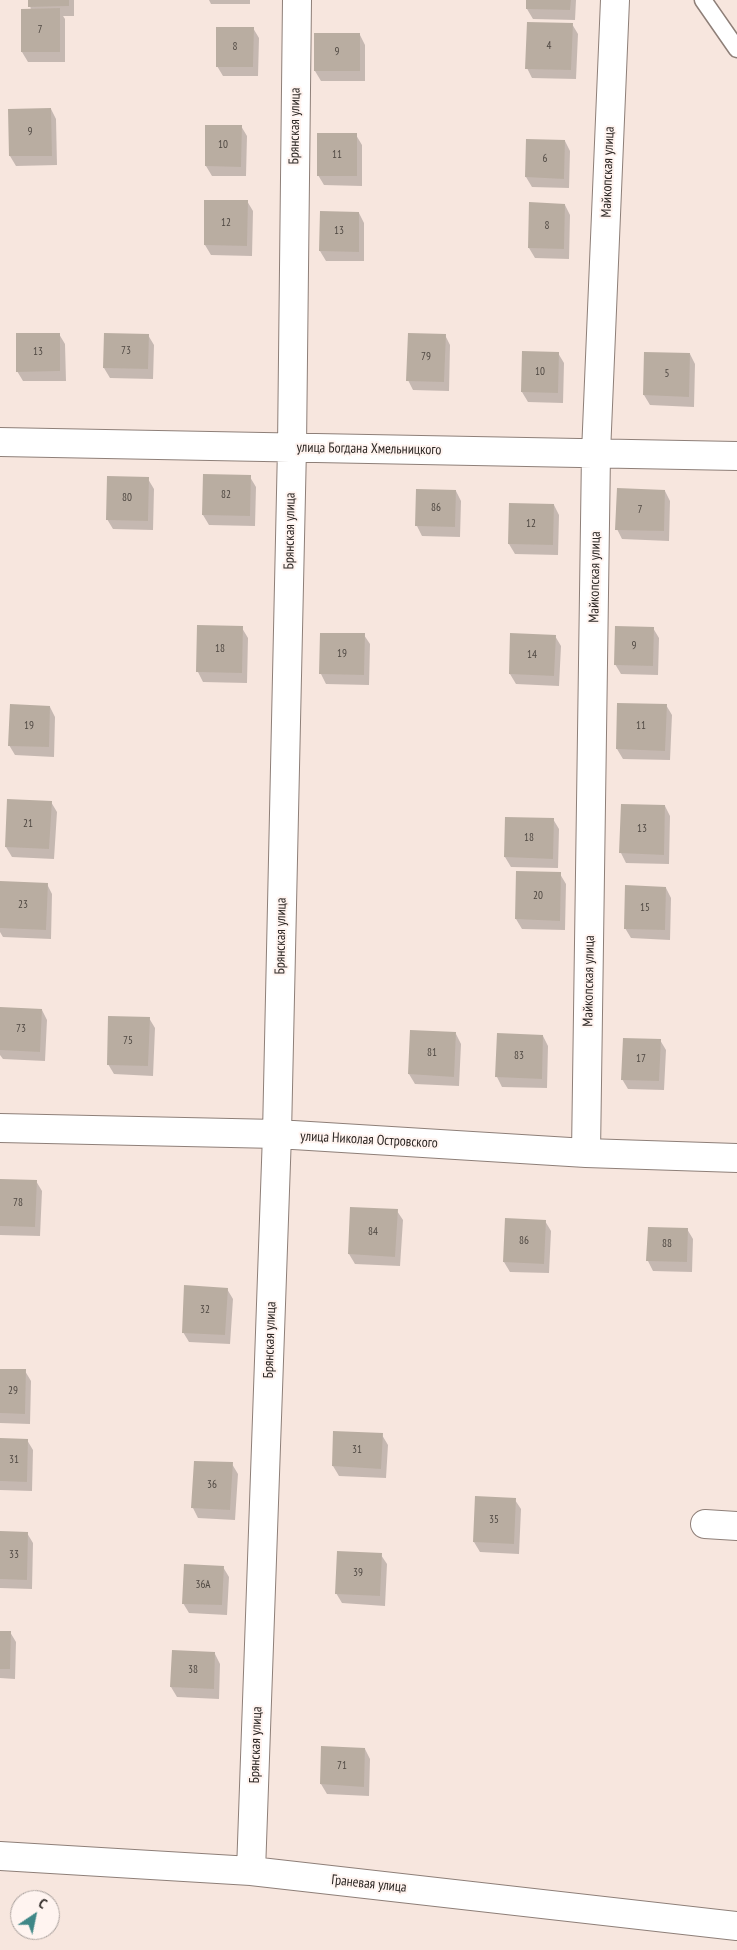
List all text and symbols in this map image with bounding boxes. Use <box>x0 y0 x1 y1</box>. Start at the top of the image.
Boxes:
house number: 7 <box>38 23 42 37</box>
house number: 4 <box>547 39 551 53</box>
house number: 8 <box>233 40 237 54</box>
house number: 9 <box>335 45 339 59</box>
street label: Брянская улица <box>286 87 304 165</box>
house number: 9 <box>28 125 32 139</box>
street label: Майкопская улица <box>598 126 618 218</box>
house number: 10 <box>218 138 228 152</box>
house number: 11 <box>332 148 342 162</box>
house number: 6 <box>543 152 547 166</box>
house number: 12 <box>221 216 231 230</box>
house number: 8 <box>545 219 549 233</box>
house number: 13 <box>334 224 344 238</box>
house number: 73 <box>121 344 131 358</box>
house number: 13 <box>33 345 43 359</box>
house number: 79 <box>421 350 431 364</box>
house number: 10 <box>535 365 545 379</box>
house number: 5 <box>665 367 669 381</box>
street label: улица Богдана Хмельницкого <box>296 439 442 459</box>
house number: 82 <box>221 488 231 502</box>
house number: 80 <box>122 491 132 505</box>
street label: Брянская улица <box>281 492 299 570</box>
house number: 86 <box>431 501 441 515</box>
house number: 7 <box>638 503 642 517</box>
house number: 12 <box>526 517 536 531</box>
street label: Майкопская улица <box>586 531 604 623</box>
house number: 9 <box>632 639 636 653</box>
house number: 18 <box>215 642 225 656</box>
house number: 19 <box>337 647 347 661</box>
house number: 14 <box>527 648 537 662</box>
house number: 19 <box>24 719 34 733</box>
house number: 11 <box>636 719 646 733</box>
house number: 21 <box>23 817 33 831</box>
house number: 13 <box>637 822 647 836</box>
house number: 18 <box>524 831 534 845</box>
house number: 20 <box>533 889 543 903</box>
street label: Брянская улица <box>272 897 290 975</box>
house number: 23 <box>18 898 28 912</box>
house number: 15 <box>640 901 650 915</box>
street label: Майкопская улица <box>580 935 598 1027</box>
house number: 73 <box>16 1022 26 1036</box>
house number: 75 <box>123 1034 133 1048</box>
house number: 81 <box>427 1046 437 1060</box>
house number: 83 <box>514 1049 524 1063</box>
house number: 17 <box>636 1052 646 1066</box>
street label: улица Николая Островского <box>300 1128 438 1152</box>
house number: 78 <box>13 1196 23 1210</box>
house number: 84 <box>368 1225 378 1239</box>
house number: 86 <box>519 1234 529 1248</box>
house number: 88 <box>662 1237 672 1251</box>
street label: Брянская улица <box>260 1301 280 1379</box>
house number: 32 <box>200 1303 210 1317</box>
house number: 29 <box>8 1384 18 1398</box>
house number: 31 <box>352 1443 362 1457</box>
house number: 31 <box>9 1453 19 1467</box>
house number: 36 <box>207 1478 217 1492</box>
house number: 35 <box>489 1513 499 1527</box>
house number: 33 <box>9 1548 19 1562</box>
house number: 39 <box>353 1566 363 1580</box>
house number: 36А <box>195 1578 211 1592</box>
house number: 38 <box>188 1663 198 1677</box>
street label: Брянская улица <box>246 1706 266 1784</box>
house number: 71 <box>337 1759 347 1773</box>
street label: Граневая улица <box>331 1872 407 1896</box>
north arrow <box>10 1890 60 1940</box>
text: С <box>35 1894 51 1913</box>

